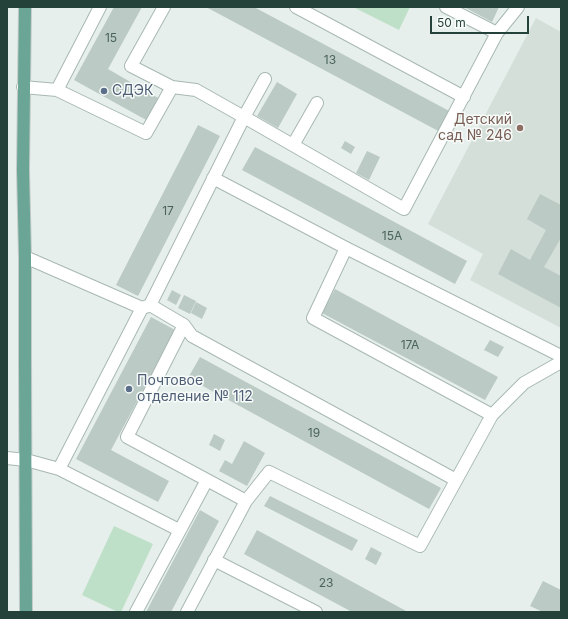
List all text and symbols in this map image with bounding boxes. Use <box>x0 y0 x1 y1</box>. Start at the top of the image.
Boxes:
scale bar <box>432 8 531 34</box>
text: 50 m <box>437 15 466 30</box>
house number: 15 <box>105 31 117 45</box>
house number: 13 <box>324 53 336 67</box>
place label: СДЭК <box>112 83 153 99</box>
marker: СДЭК <box>99 86 109 96</box>
place label: Детский сад № 246 <box>438 112 512 144</box>
marker: Детский сад № 246 <box>515 123 525 133</box>
house number: 17 <box>162 204 174 218</box>
house number: 15А <box>382 229 402 243</box>
house number: 17А <box>401 338 419 352</box>
place label: Почтовое отделение № 112 <box>137 373 253 406</box>
marker: Почтовое отделение № 112 <box>124 384 134 394</box>
house number: 19 <box>308 426 320 440</box>
house number: 23 <box>319 576 333 590</box>

